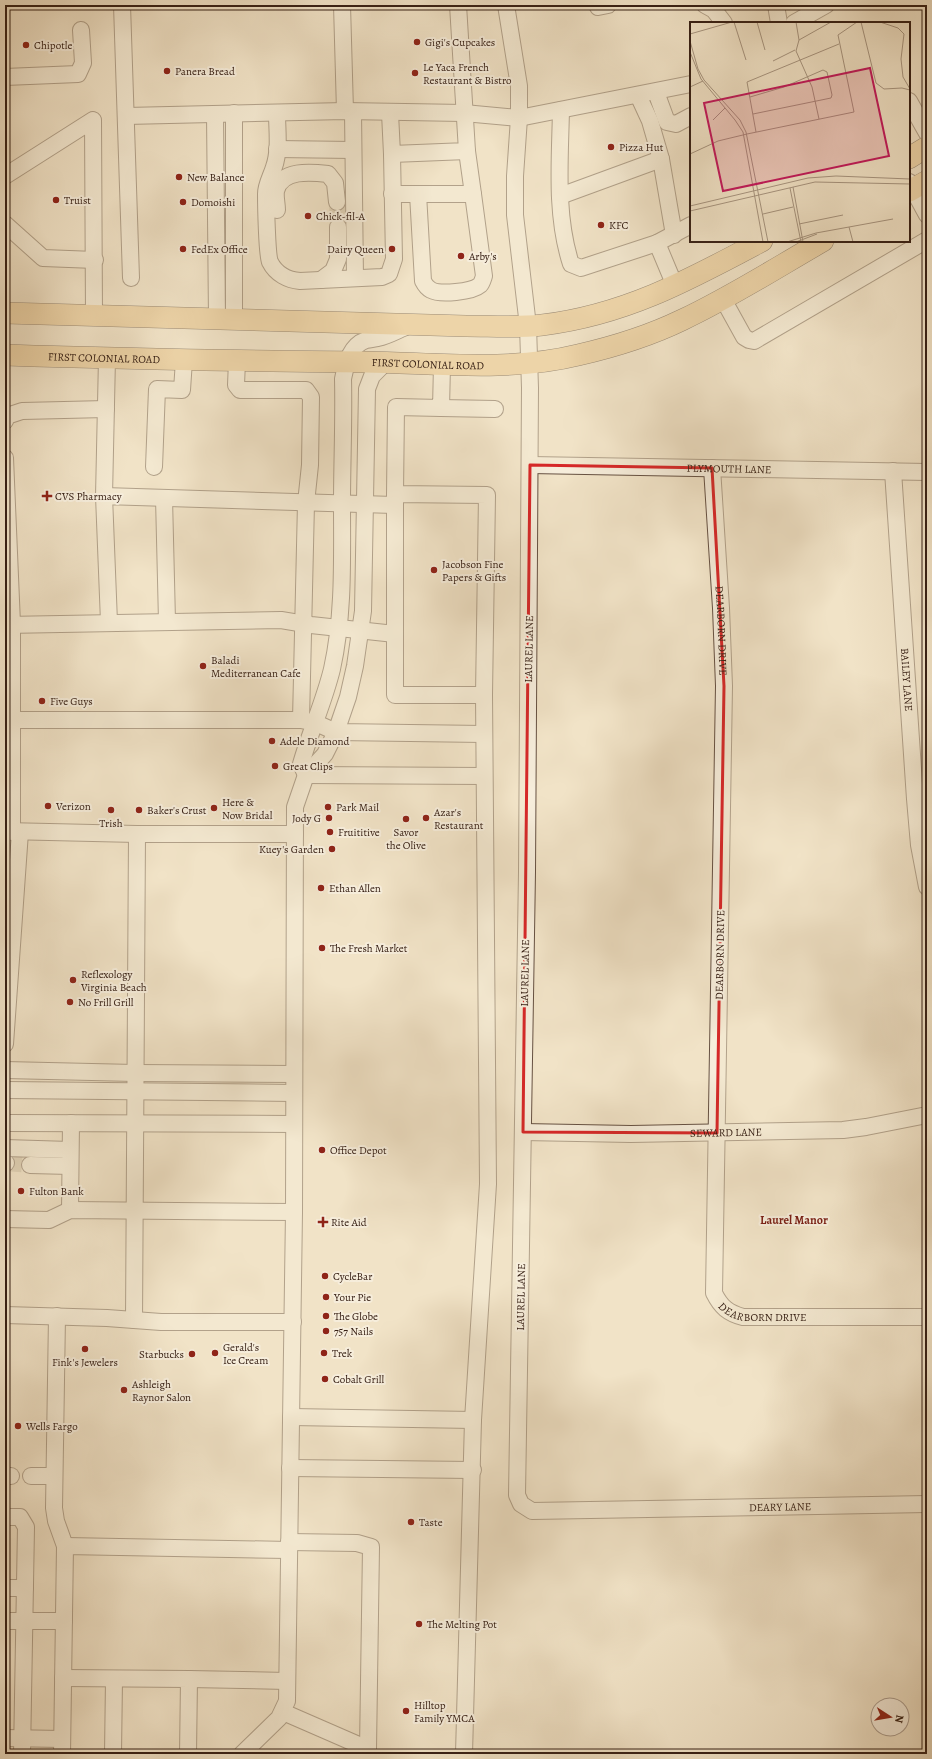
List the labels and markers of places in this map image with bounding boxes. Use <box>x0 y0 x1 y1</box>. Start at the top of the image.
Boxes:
place label: Gigi's Cupcakes <box>425 35 495 50</box>
marker: Gigi's Cupcakes <box>412 37 422 47</box>
place label: Chipotle <box>34 38 72 53</box>
marker: Chipotle <box>21 40 31 50</box>
place label: Le Yaca French Restaurant & Bistro <box>423 60 512 88</box>
place label: Panera Bread <box>175 64 235 79</box>
marker: Panera Bread <box>162 66 172 76</box>
marker: Le Yaca French Restaurant & Bistro <box>410 68 420 78</box>
place label: Pizza Hut <box>619 140 664 155</box>
marker: Pizza Hut <box>606 142 616 152</box>
place label: New Balance <box>187 170 245 185</box>
marker: New Balance <box>174 172 184 182</box>
place label: Truist <box>64 193 91 208</box>
marker: Truist <box>51 195 61 205</box>
place label: Domoishi <box>191 195 235 210</box>
marker: Domoishi <box>178 197 188 207</box>
place label: Chick-fil-A <box>316 209 366 224</box>
marker: Chick-fil-A <box>303 211 313 221</box>
place label: KFC <box>609 218 628 233</box>
marker: KFC <box>596 220 606 230</box>
place label: FedEx Office <box>191 242 248 257</box>
place label: Dairy Queen <box>327 242 384 257</box>
marker: FedEx Office <box>178 244 188 254</box>
marker: Dairy Queen <box>387 244 397 254</box>
place label: Arby's <box>468 249 497 264</box>
marker: Arby's <box>456 251 466 261</box>
place label: CVS Pharmacy <box>55 489 122 504</box>
marker: CVS Pharmacy <box>42 491 52 501</box>
place label: Jacobson Fine Papers & Gifts <box>442 557 506 585</box>
marker: Jacobson Fine Papers & Gifts <box>429 565 439 575</box>
place label: Baladi Mediterranean Cafe <box>211 653 301 681</box>
marker: Baladi Mediterranean Cafe <box>198 661 208 671</box>
place label: Five Guys <box>50 694 93 709</box>
marker: Five Guys <box>37 696 47 706</box>
place label: Adele Diamond <box>279 734 350 749</box>
marker: Adele Diamond <box>267 736 277 746</box>
place label: Great Clips <box>283 759 333 774</box>
marker: Great Clips <box>270 761 280 771</box>
place label: Here & Now Bridal <box>222 795 273 823</box>
place label: Verizon <box>55 799 91 814</box>
place label: Park Mail <box>336 800 379 815</box>
marker: Verizon <box>43 801 53 811</box>
marker: Park Mail <box>323 802 333 812</box>
place label: Baker's Crust <box>147 803 207 818</box>
marker: Here & Now Bridal <box>209 803 219 813</box>
marker: Trish <box>106 805 116 815</box>
marker: Baker's Crust <box>134 805 144 815</box>
place label: Azar's Restaurant <box>433 805 484 833</box>
place label: Jody G <box>292 811 321 826</box>
marker: Jody G <box>324 813 334 823</box>
marker: Azar's Restaurant <box>421 813 431 823</box>
marker: Savor the Olive <box>401 814 411 824</box>
place label: Trish <box>99 816 123 831</box>
place label: Fruititive <box>338 825 380 840</box>
place label: Savor the Olive <box>386 825 426 853</box>
marker: Fruititive <box>325 827 335 837</box>
place label: Kuey's Garden <box>259 842 324 857</box>
marker: Kuey's Garden <box>327 844 337 854</box>
place label: Ethan Allen <box>329 881 381 896</box>
marker: Ethan Allen <box>316 883 326 893</box>
place label: The Fresh Market <box>330 941 408 956</box>
marker: The Fresh Market <box>317 943 327 953</box>
place label: Reflexology Virginia Beach <box>80 967 147 995</box>
marker: Reflexology Virginia Beach <box>68 975 78 985</box>
place label: No Frill Grill <box>78 995 134 1010</box>
marker: No Frill Grill <box>65 997 75 1007</box>
place label: Office Depot <box>330 1143 387 1158</box>
marker: Office Depot <box>317 1145 327 1155</box>
place label: Fulton Bank <box>29 1184 84 1199</box>
marker: Fulton Bank <box>16 1186 26 1196</box>
place label: Rite Aid <box>331 1215 367 1230</box>
marker: Rite Aid <box>318 1217 328 1227</box>
place label: CycleBar <box>333 1269 372 1284</box>
marker: CycleBar <box>320 1271 330 1281</box>
place label: Your Pie <box>333 1290 371 1305</box>
marker: Your Pie <box>321 1292 331 1302</box>
place label: The Globe <box>334 1309 378 1324</box>
marker: The Globe <box>321 1311 331 1321</box>
place label: 757 Nails <box>334 1324 373 1339</box>
marker: 757 Nails <box>321 1326 331 1336</box>
place label: Gerald's Ice Cream <box>223 1340 268 1368</box>
marker: Fink's Jewelers <box>80 1344 90 1354</box>
place label: Trek <box>332 1346 353 1361</box>
place label: Starbucks <box>139 1347 184 1362</box>
marker: Gerald's Ice Cream <box>210 1348 220 1358</box>
marker: Trek <box>319 1348 329 1358</box>
marker: Starbucks <box>187 1349 197 1359</box>
place label: Fink's Jewelers <box>52 1355 118 1370</box>
place label: Cobalt Grill <box>333 1372 384 1387</box>
marker: Cobalt Grill <box>320 1374 330 1384</box>
place label: Ashleigh Raynor Salon <box>131 1377 191 1405</box>
marker: Ashleigh Raynor Salon <box>119 1385 129 1395</box>
place label: Wells Fargo <box>25 1419 78 1434</box>
marker: Wells Fargo <box>13 1421 23 1431</box>
place label: Taste <box>419 1515 443 1530</box>
marker: Taste <box>406 1517 416 1527</box>
place label: The Melting Pot <box>427 1617 497 1632</box>
marker: The Melting Pot <box>414 1619 424 1629</box>
place label: Hilltop Family YMCA <box>414 1698 475 1726</box>
marker: Hilltop Family YMCA <box>401 1706 411 1716</box>

